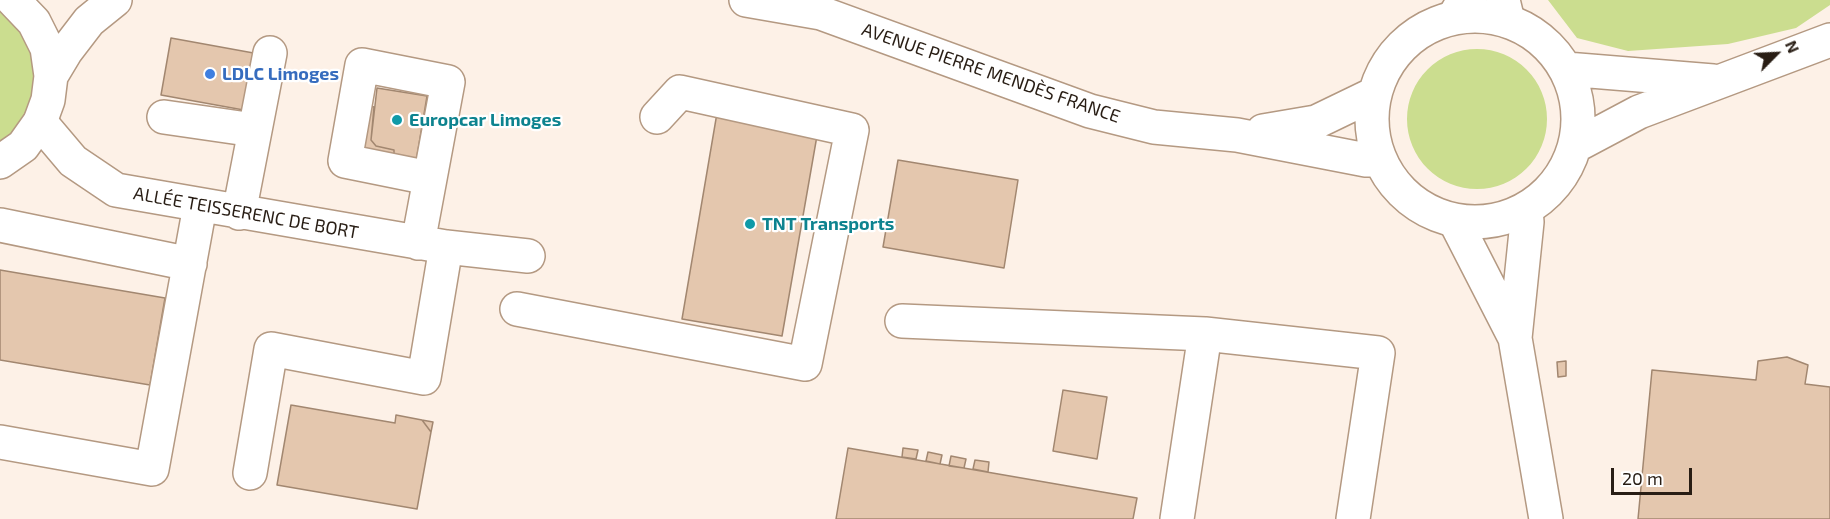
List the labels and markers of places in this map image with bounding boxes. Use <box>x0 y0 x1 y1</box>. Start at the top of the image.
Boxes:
place label: LDLC Limoges <box>222 63 339 85</box>
marker: LDLC Limoges <box>203 67 217 81</box>
place label: Europcar Limoges <box>409 109 561 131</box>
marker: Europcar Limoges <box>390 113 404 127</box>
place label: TNT Transports <box>762 213 894 235</box>
marker: TNT Transports <box>743 217 757 231</box>

